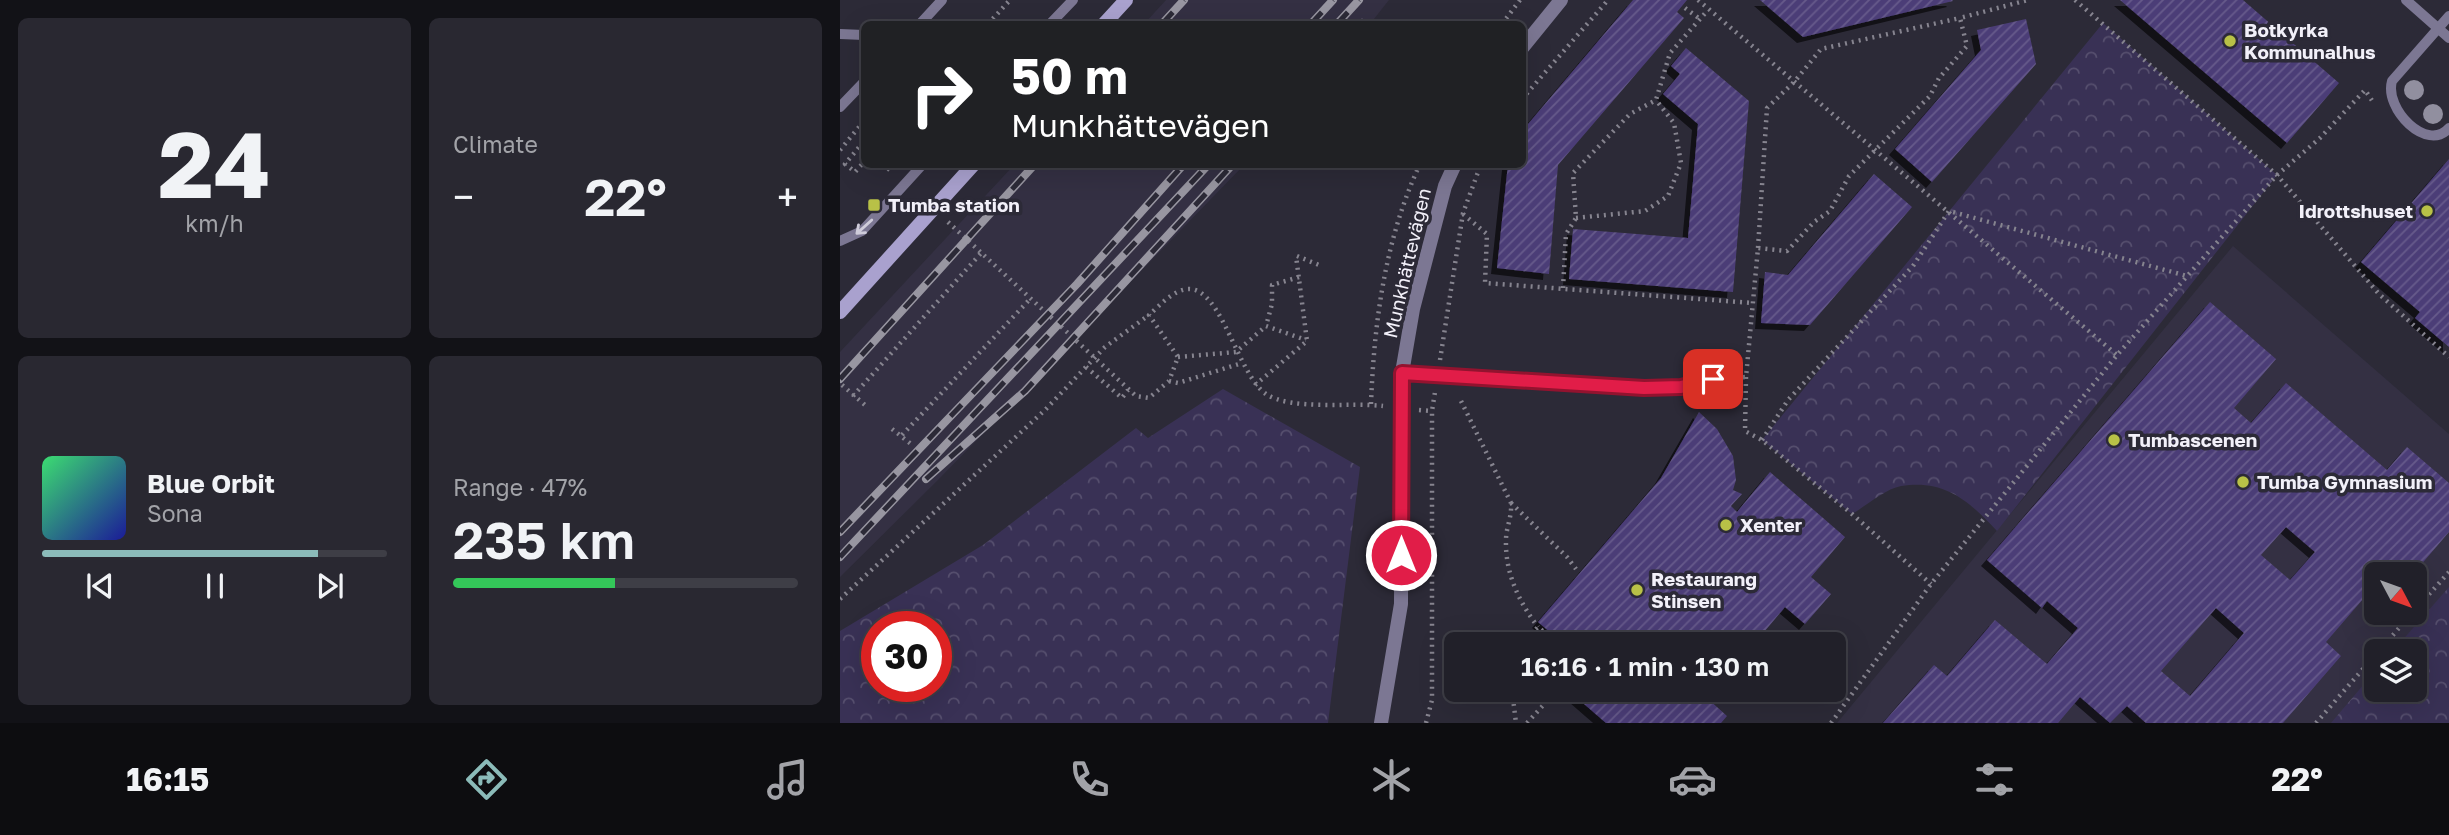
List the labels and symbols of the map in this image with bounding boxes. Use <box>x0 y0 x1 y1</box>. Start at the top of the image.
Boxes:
place label: Botkyrka Kommunalhus <box>2244 18 2376 63</box>
marker: Botkyrka Kommunalhus <box>2222 33 2238 49</box>
street label: Munkhättevägen <box>1378 186 1435 340</box>
place label: Tumba station <box>888 193 1020 216</box>
marker: Tumba station <box>866 197 882 213</box>
place label: Idrottshuset <box>2299 199 2413 222</box>
marker: Idrottshuset <box>2419 203 2435 219</box>
one-way arrow <box>856 219 874 235</box>
pin <box>1683 349 1743 409</box>
place label: Tumbascenen <box>2128 428 2257 451</box>
marker: Tumbascenen <box>2106 432 2122 448</box>
place label: Tumba Gymnasium <box>2257 470 2432 493</box>
marker: Tumba Gymnasium <box>2235 474 2251 490</box>
place label: Xenter <box>1740 513 1803 536</box>
marker: Xenter <box>1718 517 1734 533</box>
position arrow <box>1364 518 1438 592</box>
north arrow <box>2364 562 2427 625</box>
place label: Restaurang Stinsen <box>1651 567 1757 612</box>
marker: Restaurang Stinsen <box>1629 582 1645 598</box>
speed limit sign: 30 <box>861 611 952 702</box>

